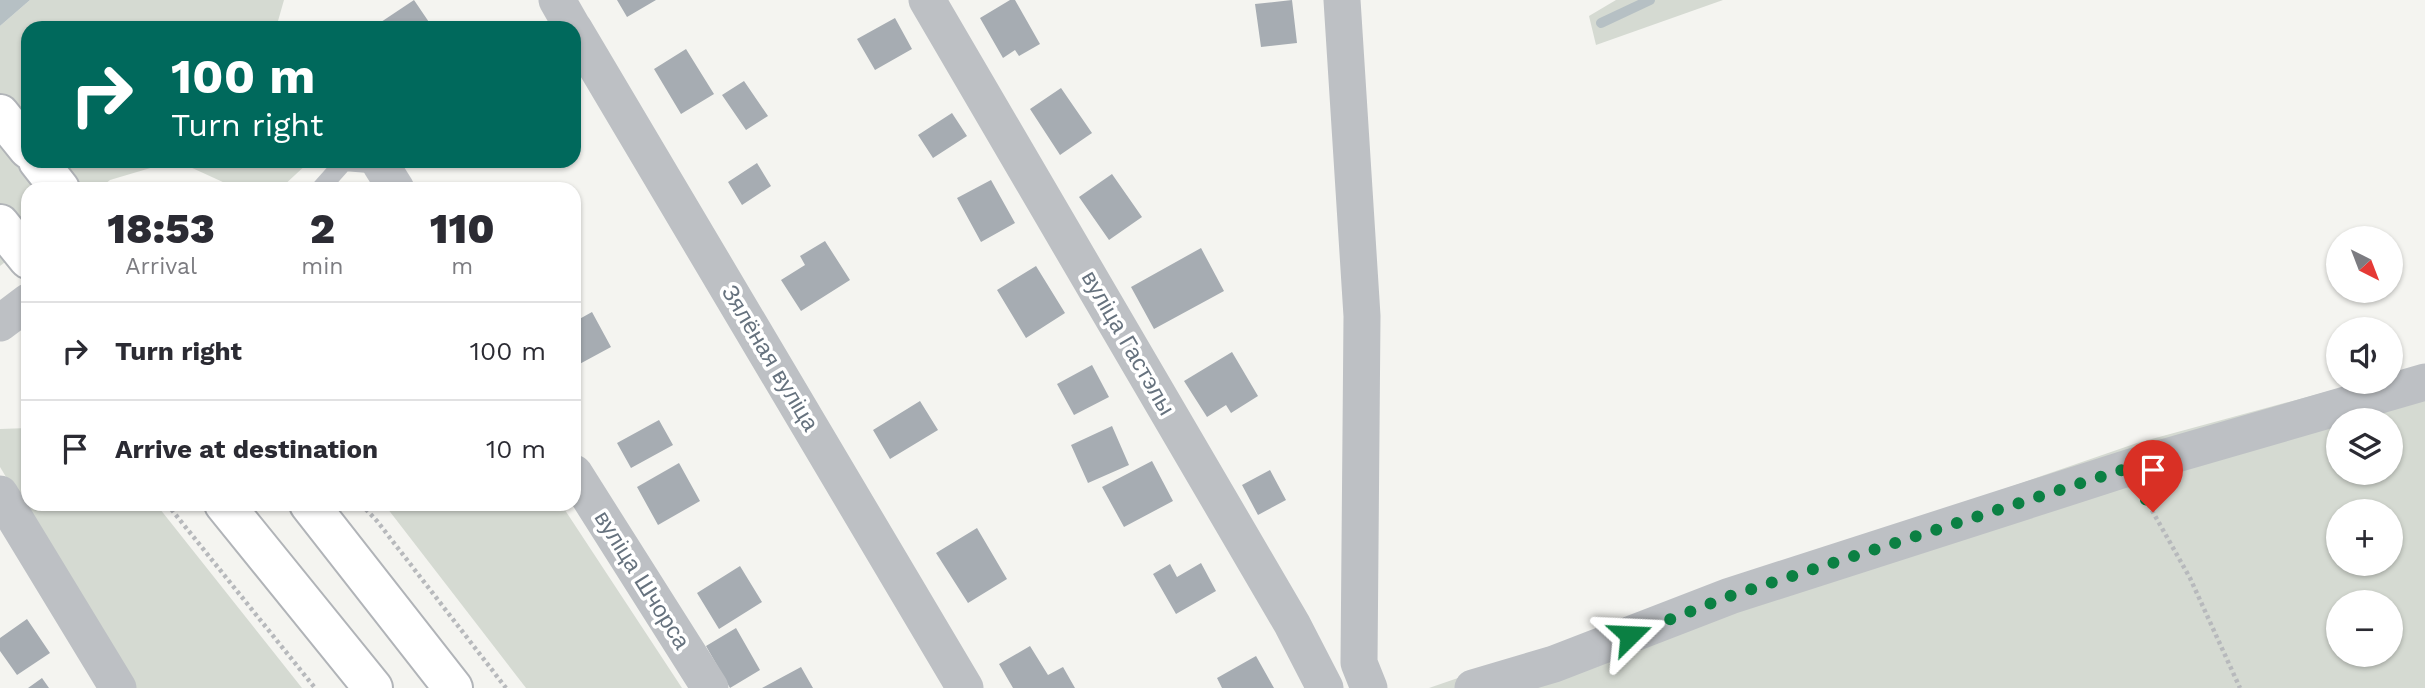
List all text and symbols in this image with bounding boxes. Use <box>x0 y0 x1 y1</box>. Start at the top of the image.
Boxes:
text: 100 m <box>171 47 315 105</box>
icon: right <box>56 49 147 140</box>
text: Turn right <box>171 106 323 144</box>
text: 18:53 <box>107 204 215 253</box>
text: 2 <box>310 204 335 253</box>
text: 110 <box>430 204 495 253</box>
north arrow <box>2326 226 2403 303</box>
map controls <box>2326 226 2403 667</box>
text: Arrival <box>125 253 197 280</box>
text: min <box>301 253 344 280</box>
text: m <box>451 253 473 280</box>
street label: вуліца Гастэлы <box>1076 266 1180 420</box>
street label: Зялёная вуліца <box>716 280 824 436</box>
button: sound <box>2326 317 2403 394</box>
icon: right <box>56 332 94 370</box>
text: Turn right <box>115 336 242 366</box>
text: 100 m <box>470 336 546 366</box>
button: layers <box>2326 408 2403 485</box>
icon: arrive <box>56 430 94 468</box>
text: Arrive at destination <box>115 434 378 464</box>
text: 10 m <box>486 434 546 464</box>
pin <box>2123 440 2183 512</box>
icon: arrive <box>2134 451 2172 489</box>
button: + <box>2326 499 2403 576</box>
street label: вуліца Шчорса <box>589 506 695 654</box>
button: − <box>2326 590 2403 667</box>
position arrow <box>1593 598 1667 672</box>

